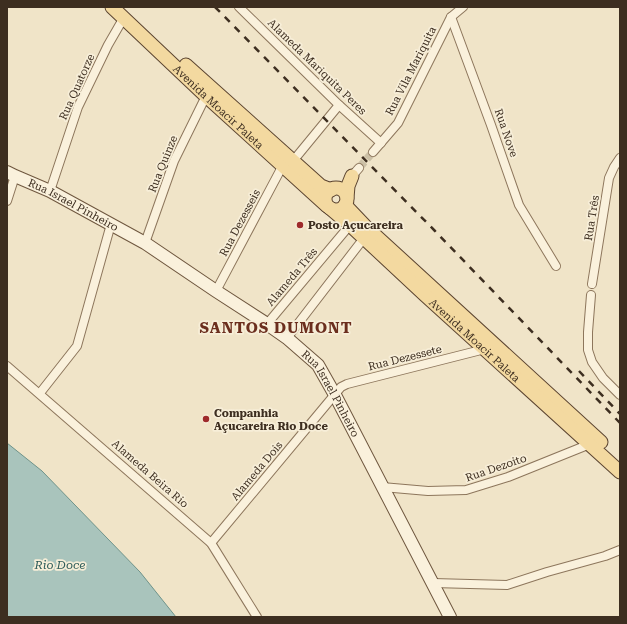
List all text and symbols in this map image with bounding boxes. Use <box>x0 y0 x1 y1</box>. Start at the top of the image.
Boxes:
street label: Alameda Mariquita Peres <box>265 16 369 118</box>
street label: Rua Vila Mariquita <box>383 24 439 118</box>
street label: Rua Quatorze <box>57 52 97 122</box>
street label: Avenida Moacir Paleta <box>171 62 266 152</box>
street label: Rua Nove <box>492 107 520 159</box>
street label: Rua Quinze <box>146 134 180 194</box>
street label: Rua Israel Pinheiro <box>26 176 121 234</box>
street label: Rua Dezesseis <box>217 187 263 259</box>
street label: Rua Três <box>582 194 602 242</box>
place label: Posto Açucareira <box>308 219 403 232</box>
marker: Posto Açucareira <box>295 220 305 230</box>
street label: Alameda Três <box>264 245 320 309</box>
street label: Avenida Moacir Paleta <box>427 296 523 385</box>
district label: SANTOS DUMONT <box>200 319 353 337</box>
street label: Rua Dezessete <box>367 343 443 373</box>
street label: Rua Israel Pinheiro <box>299 347 362 439</box>
place label: Companhia Açucareira Rio Doce <box>214 407 328 433</box>
marker: Companhia Açucareira Rio Doce <box>201 414 211 424</box>
street label: Alameda Beira Rio <box>109 437 191 511</box>
street label: Alameda Dois <box>228 439 286 503</box>
street label: Rua Dezoito <box>464 451 528 485</box>
water label: Rio Doce <box>34 558 85 572</box>

